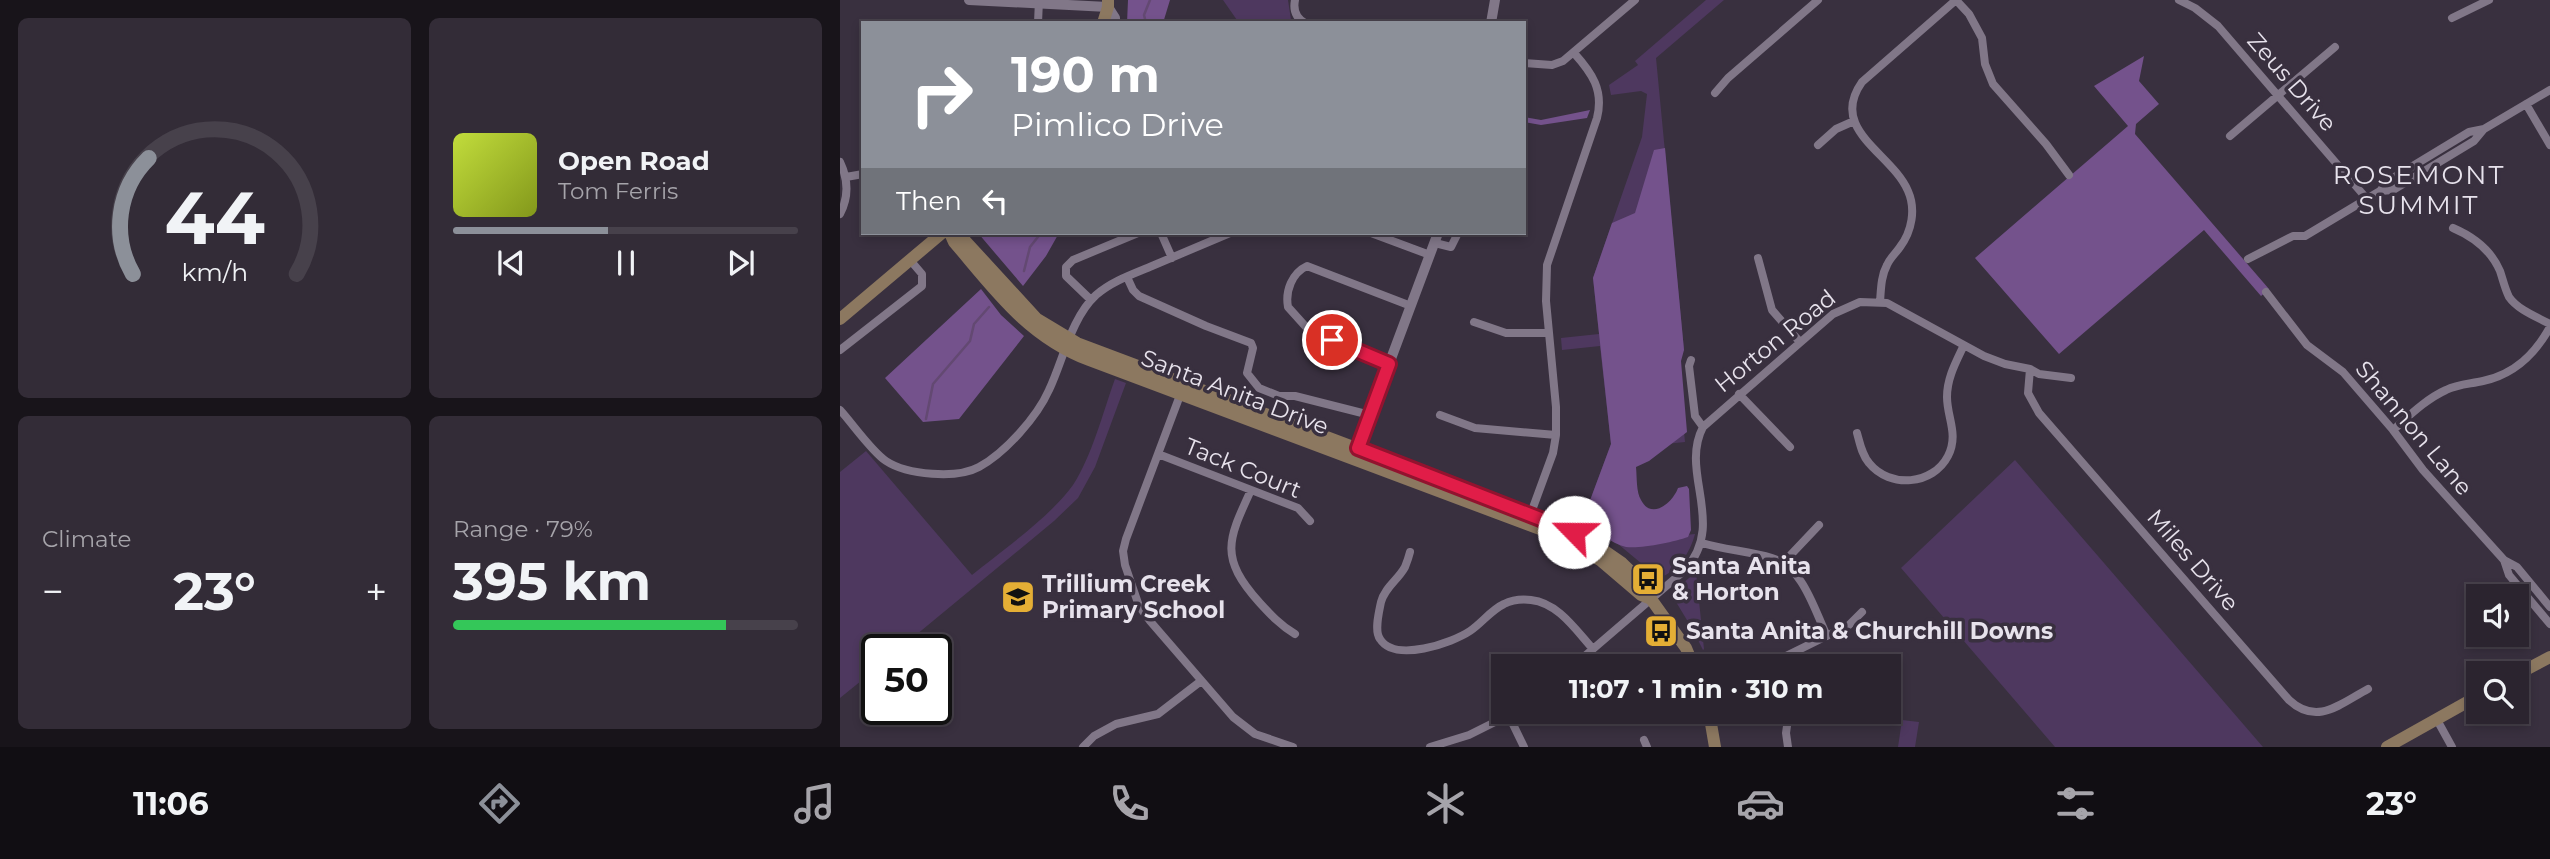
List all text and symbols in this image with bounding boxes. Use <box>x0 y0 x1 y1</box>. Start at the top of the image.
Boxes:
street label: Zeus Drive <box>2242 27 2342 137</box>
text: 190 m <box>1011 45 1160 104</box>
icon: right <box>896 49 987 140</box>
text: Pimlico Drive <box>1011 105 1224 144</box>
text: Open Road <box>558 145 710 177</box>
district label: ROSEMONT SUMMIT <box>2333 159 2505 221</box>
text: 44 <box>164 174 265 262</box>
text: Tom Ferris <box>558 177 678 205</box>
icon: left <box>976 182 1014 220</box>
text: Then <box>896 185 962 217</box>
icon: previous <box>492 244 530 282</box>
icon: pause <box>607 244 645 282</box>
icon: next <box>722 244 760 282</box>
text: km/h <box>181 257 248 287</box>
street label: Horton Road <box>1709 284 1841 398</box>
pin <box>1302 310 1362 370</box>
icon: arrive <box>1313 321 1351 359</box>
street label: Santa Anita Drive <box>1137 343 1333 441</box>
street label: Shannon Lane <box>2350 355 2478 501</box>
street label: Tack Court <box>1181 432 1305 504</box>
position arrow <box>1537 495 1611 569</box>
street label: Miles Drive <box>2141 503 2245 617</box>
text: Range · 79% <box>453 515 593 543</box>
text: Climate <box>42 525 131 553</box>
text: 395 km <box>453 550 651 613</box>
place label: Santa Anita & Horton <box>1672 552 1811 606</box>
text: 23° <box>173 560 256 623</box>
bus stop icon: Santa Anita & Horton <box>1629 560 1667 598</box>
text: − <box>42 568 64 615</box>
text: + <box>365 568 387 615</box>
place label: Trillium Creek Primary School <box>1042 570 1225 624</box>
school or university icon: Trillium Creek Primary School <box>999 578 1037 616</box>
map controls <box>2466 584 2529 724</box>
button: sound <box>2466 584 2529 647</box>
bus stop icon: Santa Anita & Churchill Downs <box>1642 612 1680 650</box>
place label: Santa Anita & Churchill Downs <box>1686 617 2053 645</box>
speed limit sign: 50 <box>861 634 952 725</box>
button: search <box>2466 661 2529 724</box>
text: 11:07 · 1 min · 310 m <box>1569 673 1823 705</box>
icon: directions <box>475 779 524 828</box>
icon: music <box>790 779 839 828</box>
icon: phone <box>1105 779 1154 828</box>
icon: climate <box>1421 779 1470 828</box>
icon: car <box>1736 779 1785 828</box>
icon: filters <box>2051 779 2100 828</box>
text: 11:06 <box>133 784 209 823</box>
text: 23° <box>2366 784 2417 823</box>

